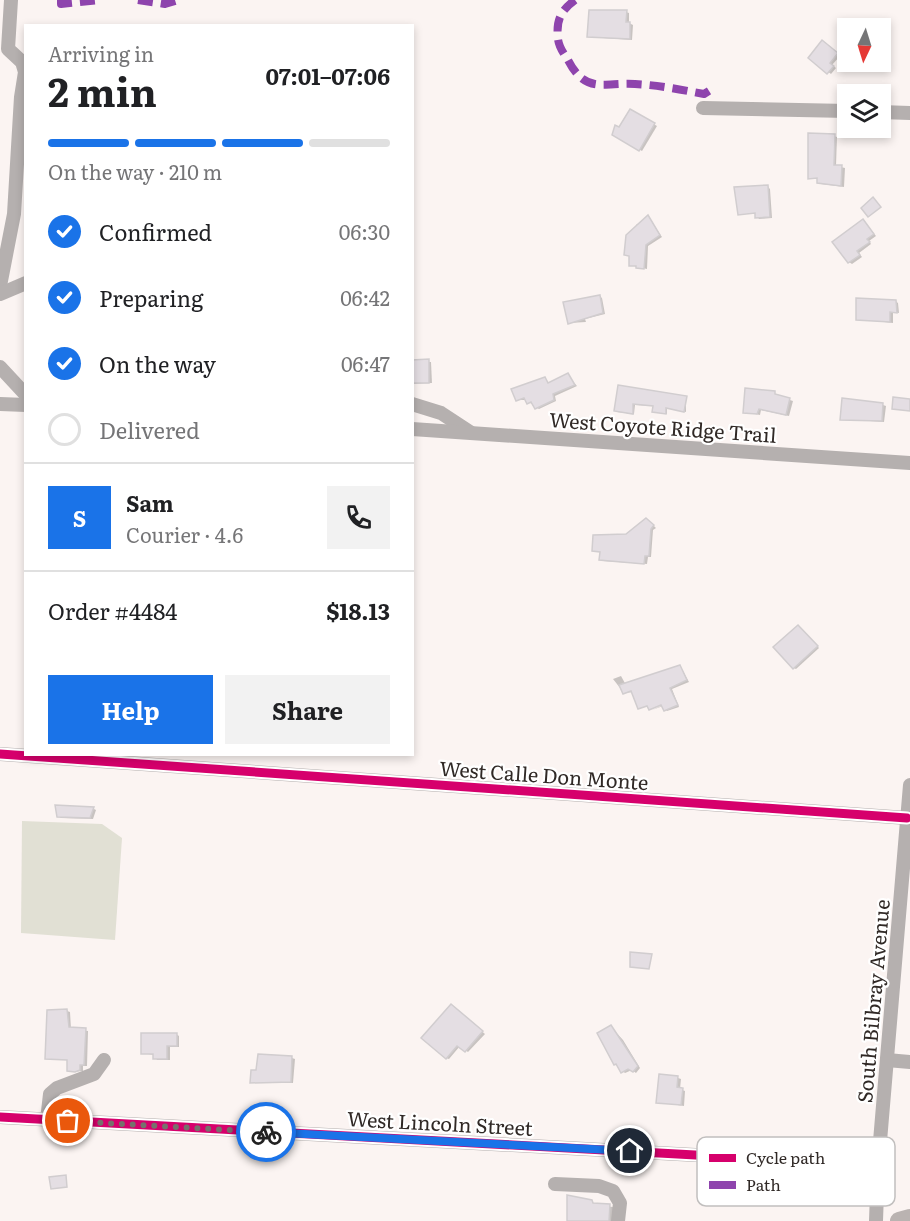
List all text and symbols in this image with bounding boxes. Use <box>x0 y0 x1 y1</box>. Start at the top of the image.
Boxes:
north arrow <box>837 18 891 72</box>
map controls <box>837 18 891 138</box>
text: Arriving in <box>48 38 154 68</box>
text: 07:01–07:06 <box>265 59 390 92</box>
text: 2 min <box>48 61 157 119</box>
button: layers <box>837 84 891 138</box>
text: On the way · 210 m <box>48 156 222 186</box>
icon: check <box>48 215 81 248</box>
text: Confirmed <box>99 215 212 248</box>
text: 06:30 <box>339 216 390 246</box>
icon: check <box>48 281 81 314</box>
text: Preparing <box>99 281 203 314</box>
text: 06:42 <box>340 282 390 312</box>
icon: check <box>48 347 81 380</box>
text: On the way <box>99 347 216 380</box>
text: 06:47 <box>341 348 390 378</box>
street label: West Coyote Ridge Trail <box>548 403 778 449</box>
text: Delivered <box>99 413 200 446</box>
text: Sam <box>126 486 174 519</box>
button: phone <box>327 486 390 549</box>
text: S <box>73 501 86 534</box>
text: Courier · 4.6 <box>126 519 243 549</box>
text: Order #4484 <box>48 594 177 627</box>
text: $18.13 <box>326 594 390 627</box>
button: Help <box>48 675 213 744</box>
button: Share <box>225 675 390 744</box>
street label: West Calle Don Monte <box>438 752 650 796</box>
street label: South Bilbray Avenue <box>848 898 896 1104</box>
pin <box>42 1095 93 1146</box>
courier <box>236 1102 296 1162</box>
street label: West Lincoln Street <box>346 1102 534 1142</box>
icon: bag <box>51 1104 84 1137</box>
icon: bike <box>250 1116 283 1149</box>
pin <box>604 1125 655 1176</box>
icon: home <box>613 1134 646 1167</box>
legend <box>697 1137 895 1206</box>
text: Cycle path <box>746 1145 826 1169</box>
text: Path <box>746 1172 781 1196</box>

